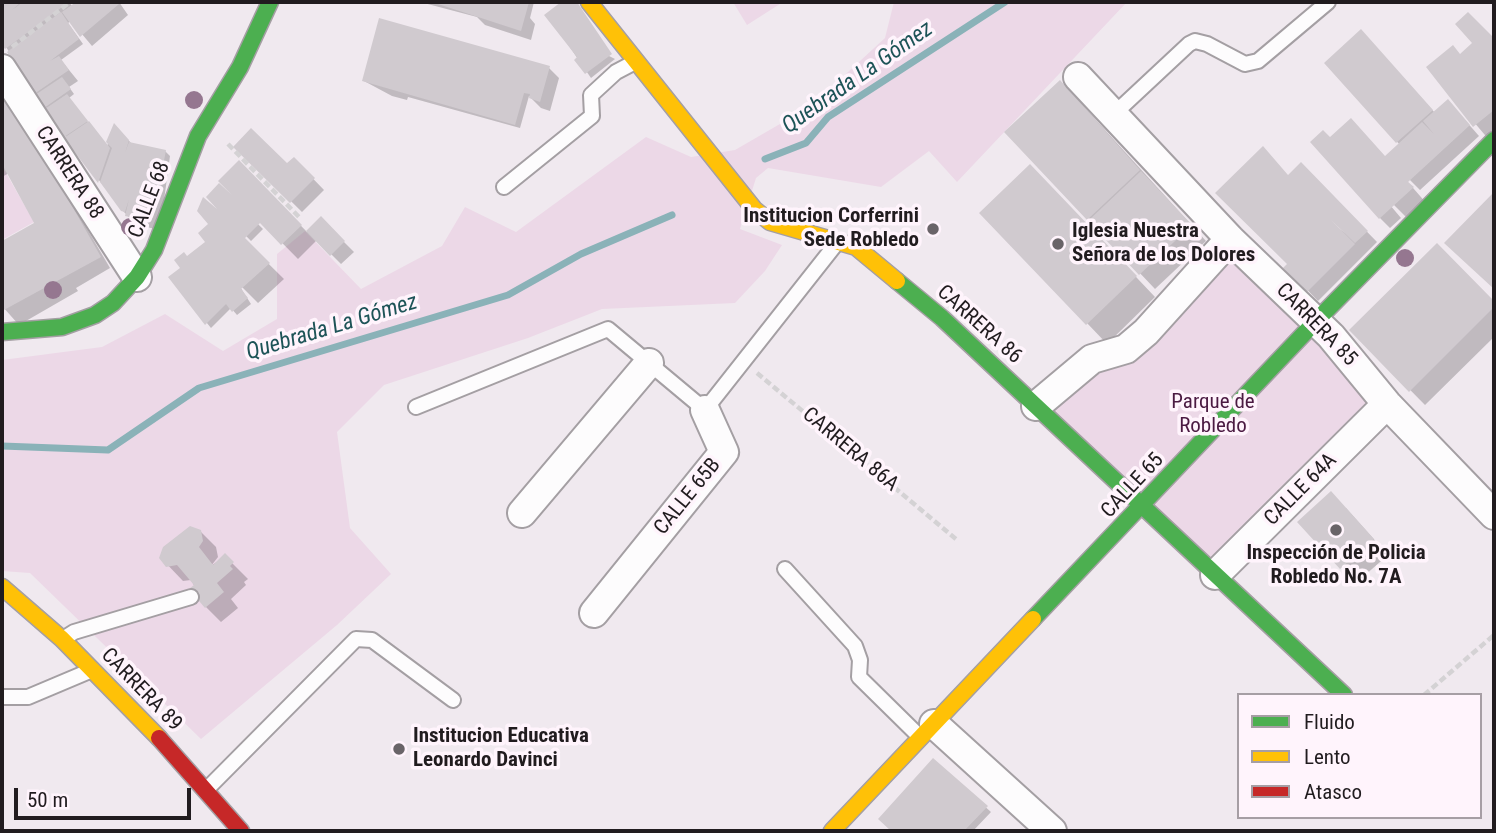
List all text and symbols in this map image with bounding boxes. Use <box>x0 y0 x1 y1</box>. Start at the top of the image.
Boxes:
water label: Quebrada La Gómez <box>777 16 939 140</box>
street label: CARRERA 88 <box>30 122 108 224</box>
street label: CALLE 68 <box>124 158 176 242</box>
place label: Institucion Corferrini Sede Robledo <box>743 204 919 254</box>
place label: Iglesia Nuestra Señora de los Dolores <box>1072 219 1255 269</box>
marker: Institucion Corferrini Sede Robledo <box>925 221 941 237</box>
marker: Iglesia Nuestra Señora de los Dolores <box>1050 236 1066 252</box>
street label: CARRERA 85 <box>1270 278 1362 372</box>
street label: CARRERA 86 <box>931 280 1027 370</box>
water label: Quebrada La Gómez <box>243 289 421 367</box>
park label: Parque de Robledo <box>1171 390 1255 440</box>
street label: CARRERA 86A <box>797 403 903 497</box>
street label: CALLE 65 <box>1097 448 1169 524</box>
street label: CALLE 64A <box>1260 449 1342 531</box>
street label: CALLE 65B <box>649 454 727 540</box>
marker: Inspección de Policia Robledo No. 7A <box>1328 522 1344 538</box>
place label: Inspección de Policia Robledo No. 7A <box>1246 541 1426 591</box>
street label: CARRERA 89 <box>95 643 187 737</box>
legend <box>1237 693 1482 819</box>
text: Fluido <box>1304 710 1355 734</box>
place label: Institucion Educativa Leonardo Davinci <box>413 724 589 774</box>
marker: Institucion Educativa Leonardo Davinci <box>391 741 407 757</box>
text: Lento <box>1304 745 1351 769</box>
scale bar <box>18 774 194 818</box>
text: Atasco <box>1304 780 1362 804</box>
text: 50 m <box>27 788 68 812</box>

